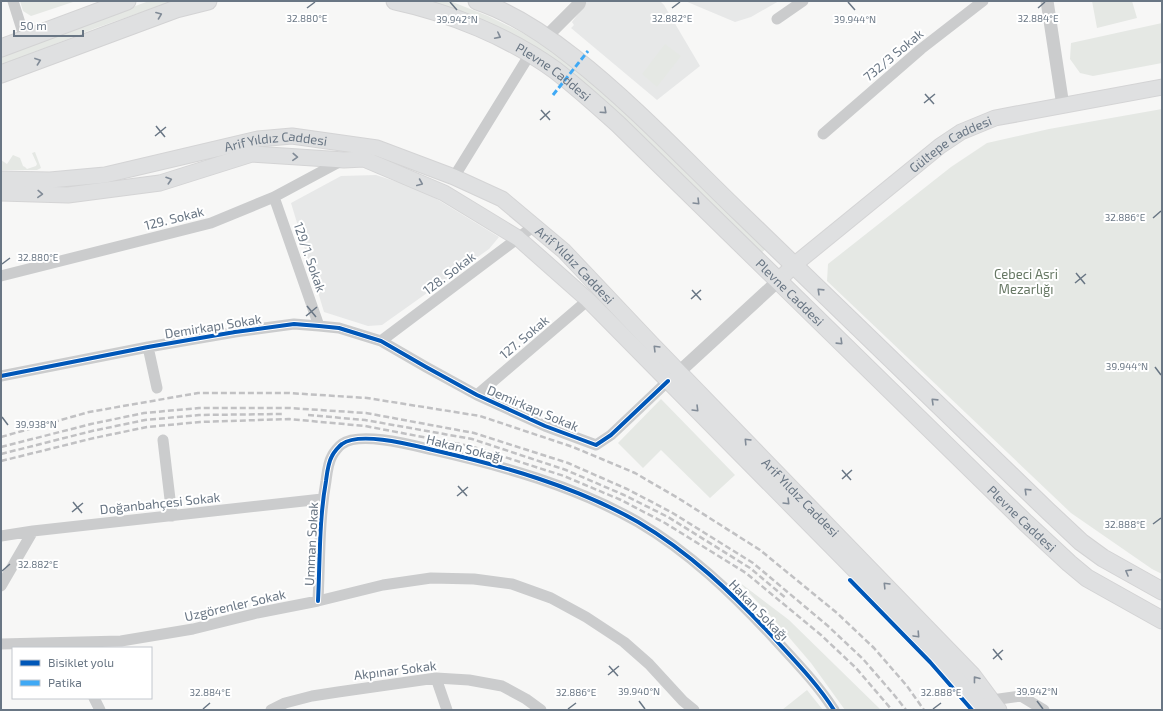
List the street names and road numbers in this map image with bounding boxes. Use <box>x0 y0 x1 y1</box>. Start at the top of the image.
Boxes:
street label: 732/3 Sokak <box>860 25 926 85</box>
street label: Plevne Caddesi <box>513 39 594 104</box>
street label: Gültepe Caddesi <box>906 112 994 176</box>
street label: Arif Yıldız Caddesi <box>223 128 328 155</box>
street label: 129. Sokak <box>143 203 206 233</box>
street label: 129/1. Sokak <box>291 220 330 294</box>
street label: Arif Yıldız Caddesi <box>532 223 618 307</box>
street label: 128. Sokak <box>420 248 479 298</box>
street label: Plevne Caddesi <box>753 255 827 329</box>
street label: Demirkapı Sokak <box>163 310 263 342</box>
street label: 127. Sokak <box>496 312 552 362</box>
street label: Demirkapı Sokak <box>485 382 582 435</box>
street label: Hakan Sokağı <box>425 431 505 465</box>
street label: Arif Yıldız Caddesi <box>759 454 843 540</box>
street label: Plevne Caddesi <box>984 482 1060 555</box>
street label: Doğanbahçesi Sokak <box>99 489 221 518</box>
street label: Umman Sokak <box>301 501 321 586</box>
street label: Hakan Sokağı <box>726 576 792 644</box>
street label: Uzgörenler Sokak <box>183 586 287 624</box>
street label: Akpınar Sokak <box>353 657 438 683</box>

